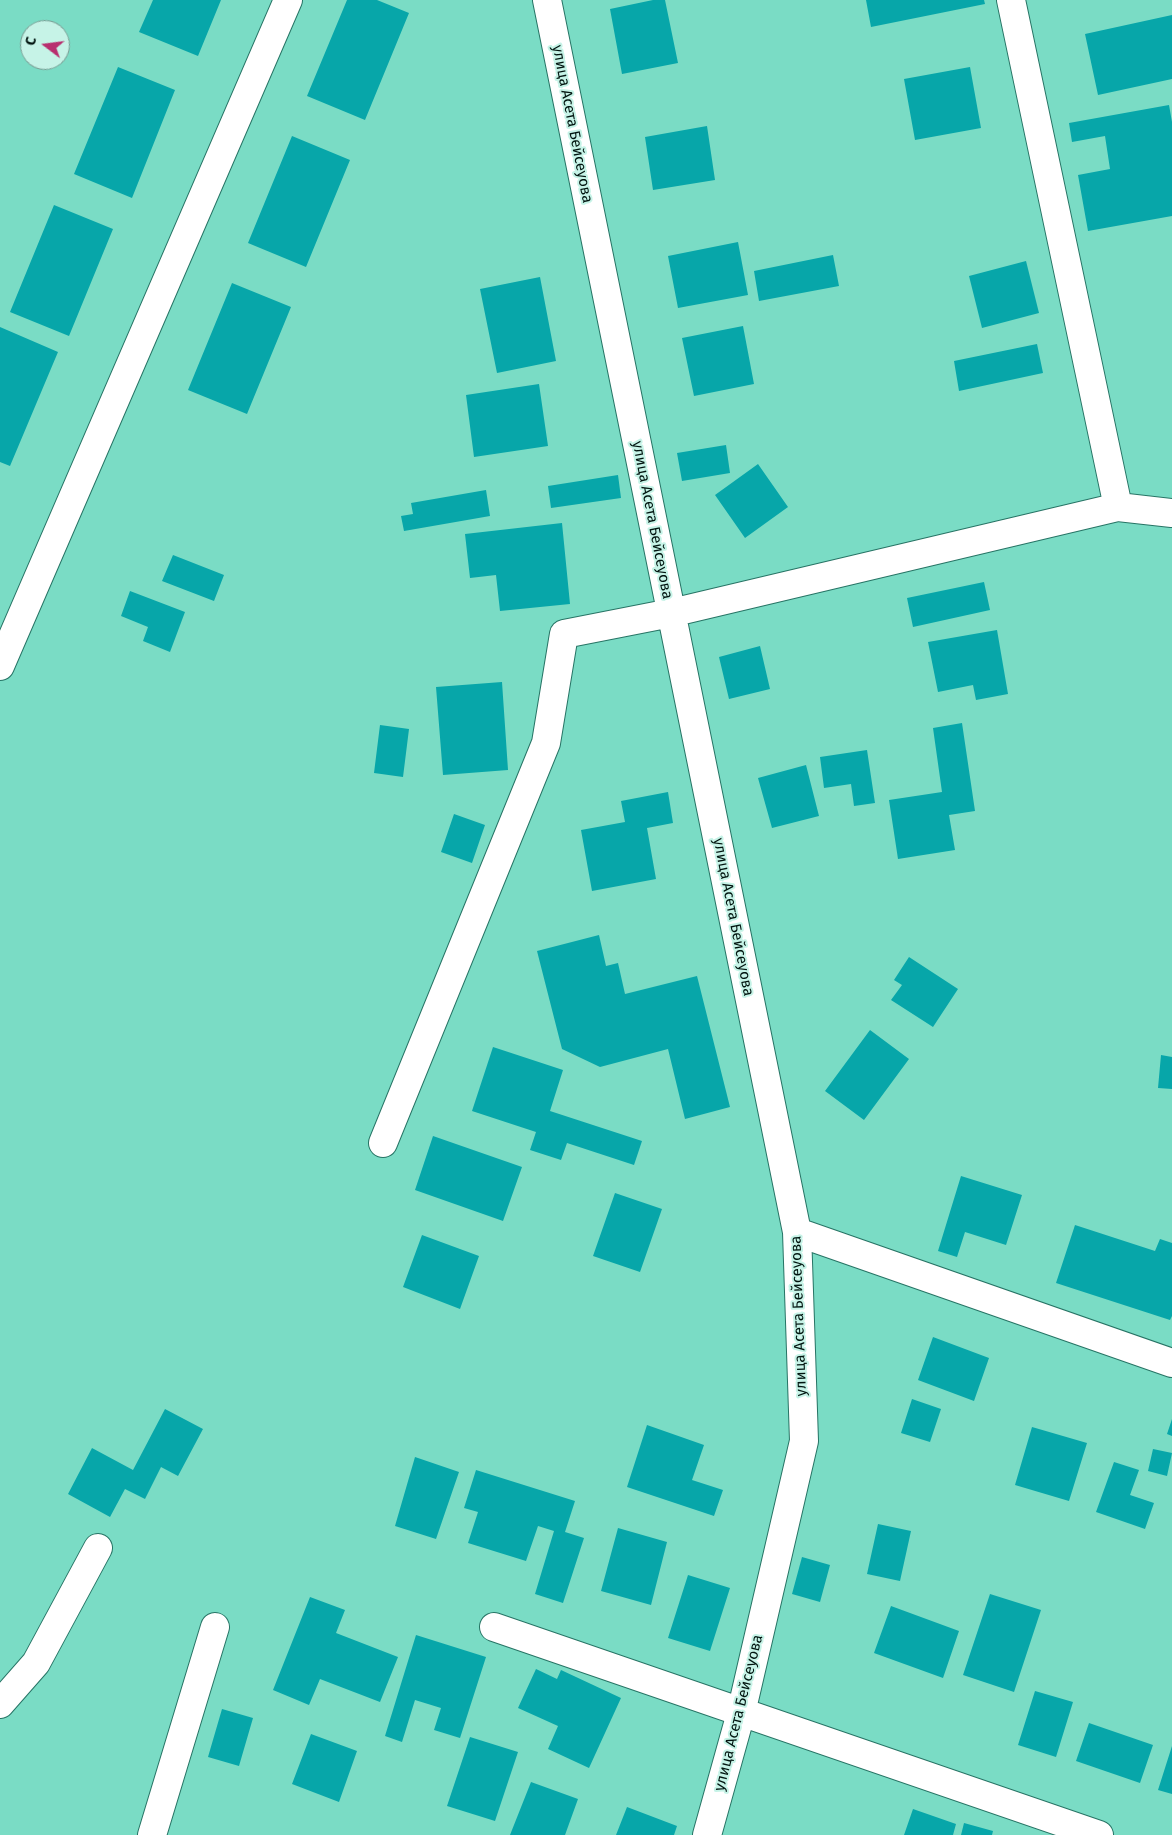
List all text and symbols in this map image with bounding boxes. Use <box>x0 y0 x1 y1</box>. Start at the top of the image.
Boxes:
north arrow <box>20 20 70 70</box>
text: С <box>22 35 40 47</box>
street label: улица Асета Бейсеуова <box>548 43 596 205</box>
street label: улица Асета Бейсеуова <box>628 439 676 601</box>
street label: улица Асета Бейсеуова <box>709 836 757 998</box>
street label: улица Асета Бейсеуова <box>787 1235 811 1397</box>
street label: улица Асета Бейсеуова <box>711 1633 767 1793</box>

